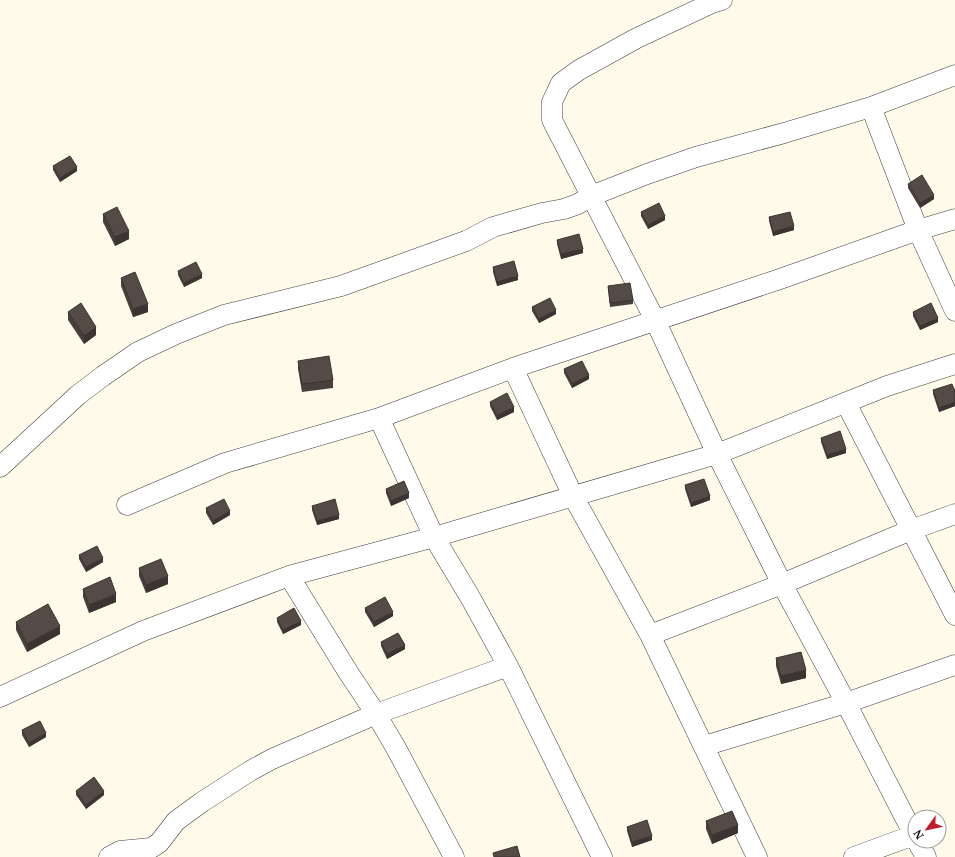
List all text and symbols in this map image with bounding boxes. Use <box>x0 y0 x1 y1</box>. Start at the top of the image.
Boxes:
north arrow <box>907 809 947 849</box>
text: N <box>909 827 927 842</box>

